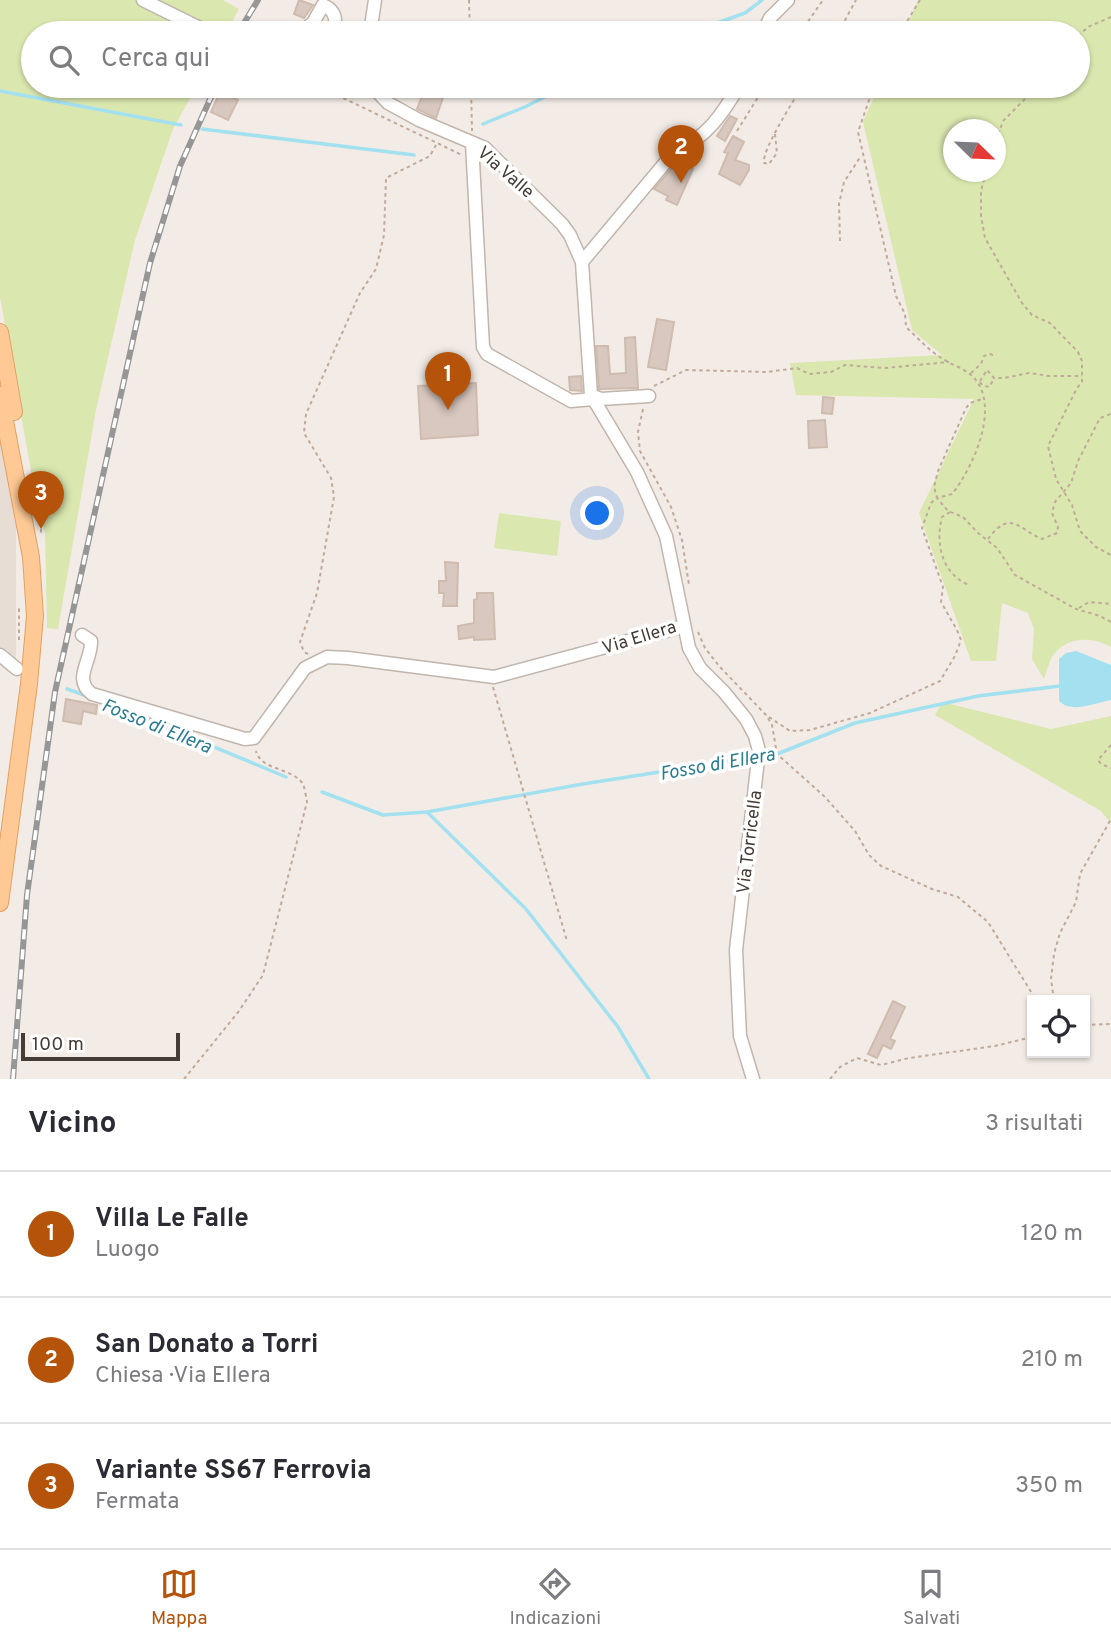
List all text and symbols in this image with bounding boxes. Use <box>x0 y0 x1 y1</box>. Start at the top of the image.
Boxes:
search box <box>21 21 1090 98</box>
icon: search <box>45 41 83 79</box>
text: Cerca qui <box>101 43 210 76</box>
north arrow <box>943 119 1006 182</box>
pin: 2 <box>658 125 704 183</box>
street label: Via Valle <box>472 142 538 204</box>
pin: 1 <box>425 352 471 410</box>
pin: 3 <box>18 471 64 529</box>
your location <box>580 496 614 530</box>
street label: Via Ellera <box>600 616 679 661</box>
water label: Fosso di Ellera <box>98 694 215 760</box>
water label: Fosso di Ellera <box>658 743 777 787</box>
street label: Via Torricella <box>733 789 768 895</box>
map controls <box>1027 995 1090 1058</box>
button: locate <box>1027 995 1090 1058</box>
scale bar <box>21 1030 180 1062</box>
text: 100 m <box>32 1033 84 1057</box>
text: Vicino <box>28 1106 117 1143</box>
text: 3 risultati <box>985 1110 1083 1139</box>
text: Villa Le Falle <box>95 1203 249 1236</box>
text: 1 <box>46 1220 56 1249</box>
text: 120 m <box>1021 1220 1083 1249</box>
text: Luogo <box>95 1236 160 1265</box>
text: San Donato a Torri <box>95 1329 318 1362</box>
text: 2 <box>44 1346 58 1375</box>
text: 210 m <box>1021 1346 1083 1375</box>
text: Chiesa · Via Ellera <box>95 1362 271 1391</box>
text: Variante SS67 Ferrovia <box>95 1455 372 1488</box>
text: 3 <box>44 1472 58 1501</box>
text: 350 m <box>1015 1472 1083 1501</box>
text: Fermata <box>95 1488 179 1517</box>
tab: Mappa <box>151 1565 208 1631</box>
tab: Indicazioni <box>509 1565 601 1631</box>
tab: Salvati <box>903 1565 960 1631</box>

